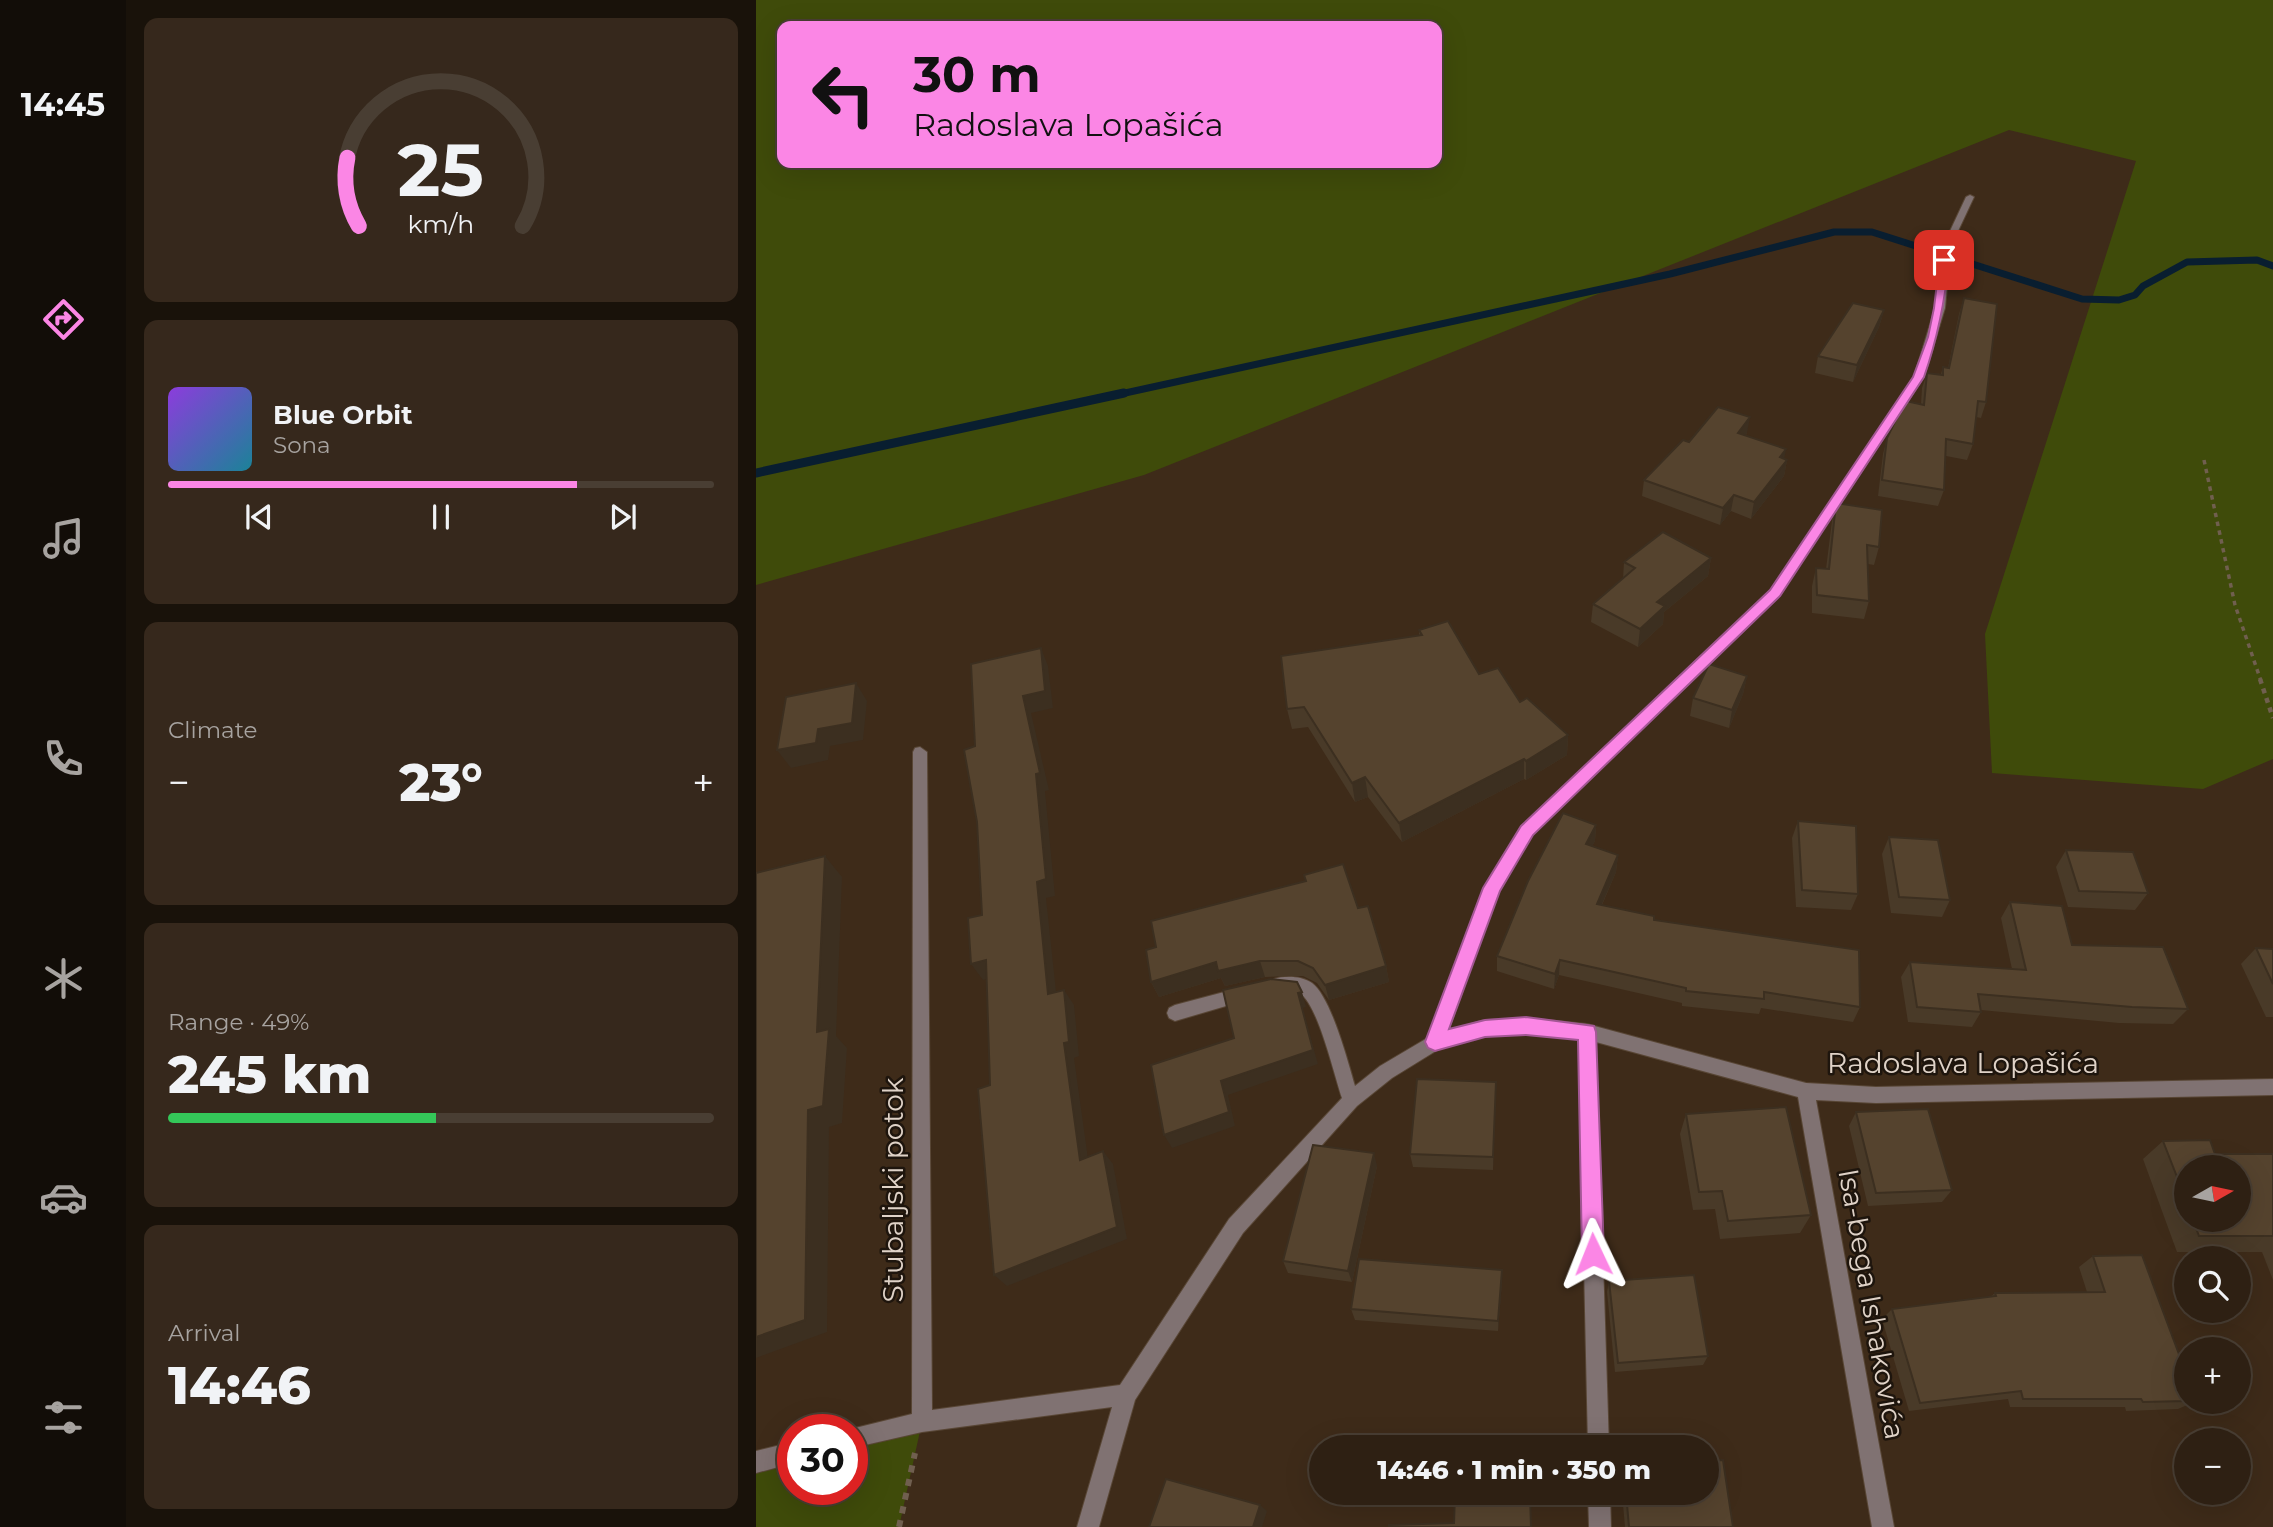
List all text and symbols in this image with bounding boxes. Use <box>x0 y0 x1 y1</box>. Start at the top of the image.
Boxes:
text: 30 m <box>913 45 1041 104</box>
icon: left <box>798 49 889 140</box>
text: 14:45 <box>21 85 105 124</box>
text: Radoslava Lopašića <box>913 105 1224 144</box>
text: 25 <box>398 126 484 214</box>
text: km/h <box>408 209 474 239</box>
pin <box>1914 230 1974 290</box>
icon: arrive <box>1925 241 1963 279</box>
icon: directions <box>39 295 88 344</box>
text: Blue Orbit <box>273 399 412 431</box>
text: Sona <box>273 431 331 459</box>
icon: previous <box>240 498 278 536</box>
icon: pause <box>422 498 460 536</box>
icon: next <box>604 498 642 536</box>
icon: music <box>39 514 88 563</box>
text: Climate <box>168 716 257 744</box>
icon: phone <box>39 734 88 783</box>
text: 23° <box>399 751 483 814</box>
text: − <box>168 759 190 806</box>
text: + <box>692 759 714 806</box>
icon: climate <box>39 954 88 1003</box>
text: Range · 49% <box>168 1008 309 1036</box>
text: 245 km <box>168 1043 371 1106</box>
street label: Radoslava Lopašića <box>1827 1046 2099 1080</box>
street label: Stubaljski potok <box>876 1077 910 1302</box>
north arrow <box>2174 1155 2250 1232</box>
map controls <box>2174 1155 2251 1505</box>
street label: Isa-bega Ishakovića <box>1831 1166 1913 1442</box>
icon: car <box>39 1173 88 1222</box>
position arrow <box>1556 1217 1630 1291</box>
button: search <box>2174 1246 2251 1323</box>
text: Arrival <box>168 1319 241 1347</box>
button: + <box>2174 1337 2251 1414</box>
text: 14:46 <box>168 1354 311 1417</box>
icon: filters <box>39 1393 88 1442</box>
speed limit sign: 30 <box>777 1414 868 1505</box>
button: − <box>2174 1428 2251 1505</box>
text: 14:46 · 1 min · 350 m <box>1377 1454 1651 1486</box>

